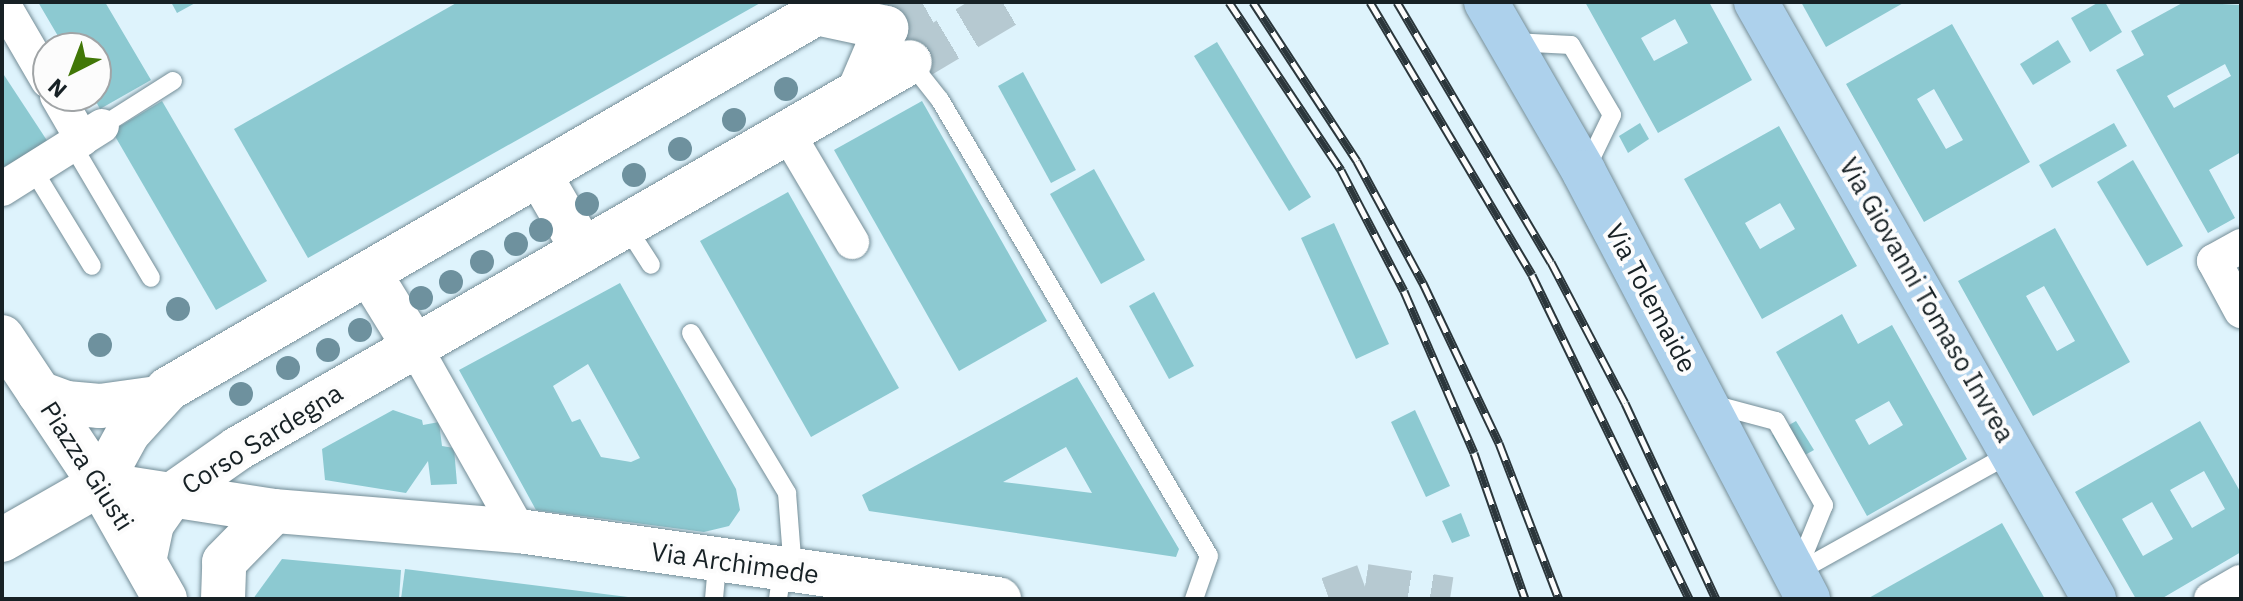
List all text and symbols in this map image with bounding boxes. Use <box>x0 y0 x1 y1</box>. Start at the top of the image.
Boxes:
north arrow <box>32 32 112 112</box>
text: N <box>41 73 73 105</box>
street label: Via Giovanni Tomaso Invrea <box>1833 152 2021 448</box>
street label: Via Tolemaide <box>1599 218 1703 378</box>
street label: Corso Sardegna <box>176 377 348 501</box>
street label: Piazza Giusti <box>34 396 140 536</box>
street label: Via Archimede <box>649 536 821 590</box>

